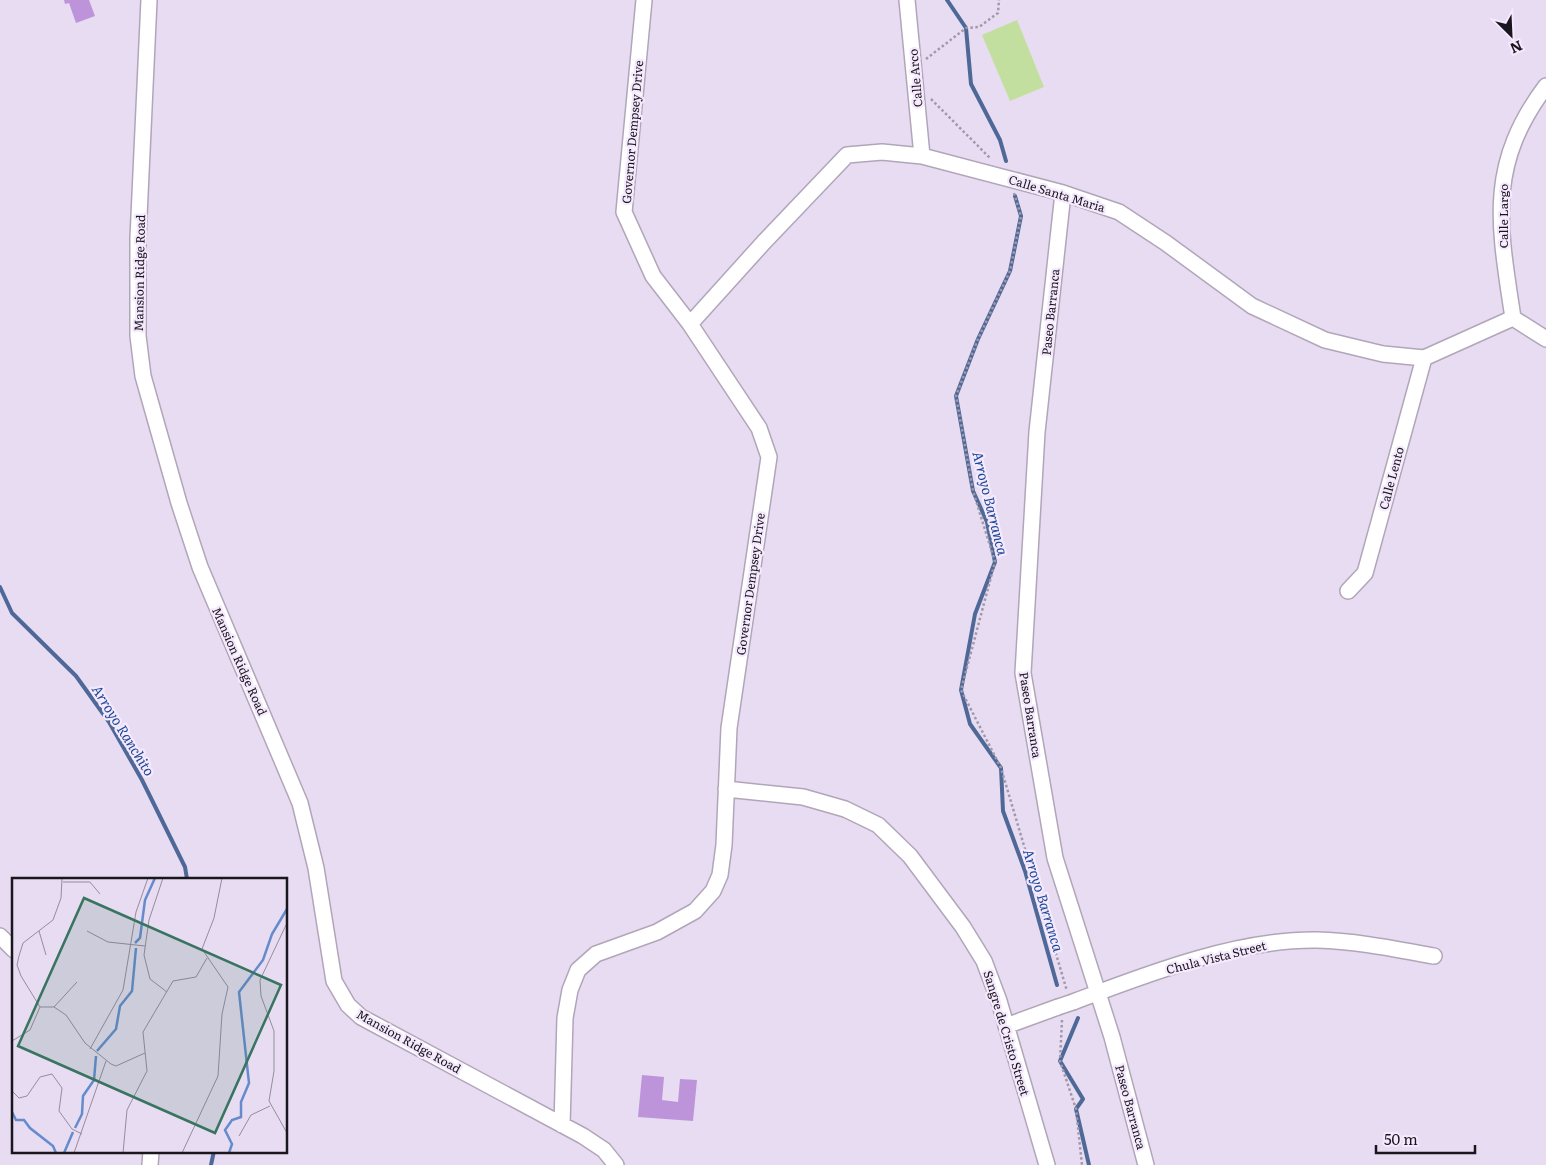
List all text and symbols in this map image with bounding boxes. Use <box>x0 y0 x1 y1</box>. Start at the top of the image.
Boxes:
north arrow <box>1486 10 1536 60</box>
text: N <box>1507 36 1526 59</box>
street label: Calle Arco <box>903 48 927 108</box>
street label: Governor Dempsey Drive <box>617 60 647 204</box>
street label: Calle Santa Maria <box>1006 170 1108 216</box>
street label: Calle Largo <box>1494 184 1512 248</box>
street label: Mansion Ridge Road <box>129 214 149 332</box>
street label: Paseo Barranca <box>1037 267 1064 356</box>
street label: Calle Lento <box>1374 445 1408 511</box>
water label: Arroyo Barranca <box>968 449 1014 557</box>
street label: Governor Dempsey Drive <box>731 512 769 656</box>
street label: Mansion Ridge Road <box>208 604 272 719</box>
street label: Paseo Barranca <box>1015 671 1047 760</box>
water label: Arroyo Ranchito <box>88 681 160 779</box>
water label: Arroyo Barranca <box>1019 846 1069 954</box>
inset map <box>12 878 288 1152</box>
street label: Chula Vista Street <box>1164 936 1268 978</box>
street label: Sangre de Cristo Street <box>979 968 1035 1098</box>
street label: Mansion Ridge Road <box>354 1005 465 1078</box>
street label: Paseo Barranca <box>1111 1063 1151 1152</box>
scale bar <box>1376 1122 1475 1154</box>
text: 50 m <box>1384 1127 1418 1150</box>

